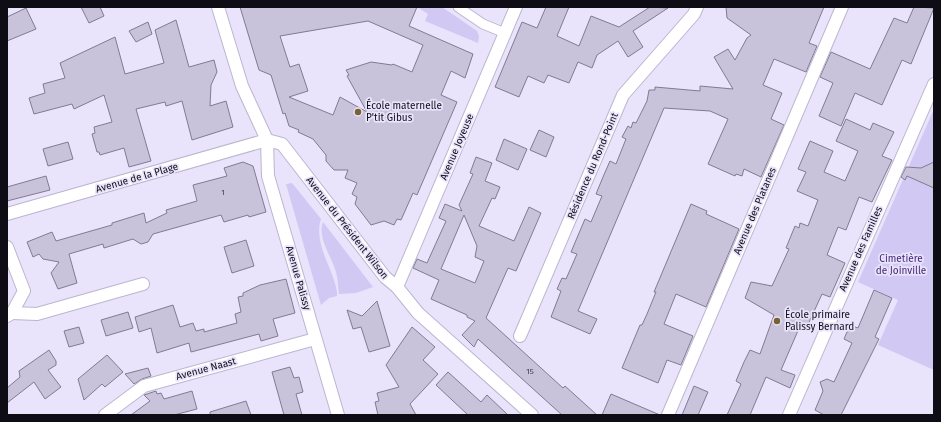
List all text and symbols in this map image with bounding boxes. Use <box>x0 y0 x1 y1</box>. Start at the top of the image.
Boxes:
place label: École maternelle P'tit Gibus <box>366 98 442 124</box>
marker: École maternelle P'tit Gibus <box>353 107 363 117</box>
street label: Résidence du Rond-Point <box>565 111 621 221</box>
street label: Avenue Joyeuse <box>438 112 476 182</box>
street label: Avenue de la Plage <box>94 160 180 196</box>
street label: Avenue des Platanes <box>731 165 779 256</box>
street label: Avenue du Président Wilson <box>303 175 391 281</box>
house number: 1 <box>221 188 225 197</box>
street label: Avenue des Familles <box>837 204 885 293</box>
street label: Avenue Palissy <box>283 245 313 312</box>
park label: Cimetière de Joinville <box>876 253 926 277</box>
place label: École primaire Palissy Bernard <box>785 307 854 333</box>
marker: École primaire Palissy Bernard <box>772 316 782 326</box>
street label: Avenue Naast <box>175 355 238 383</box>
house number: 15 <box>526 367 534 376</box>

